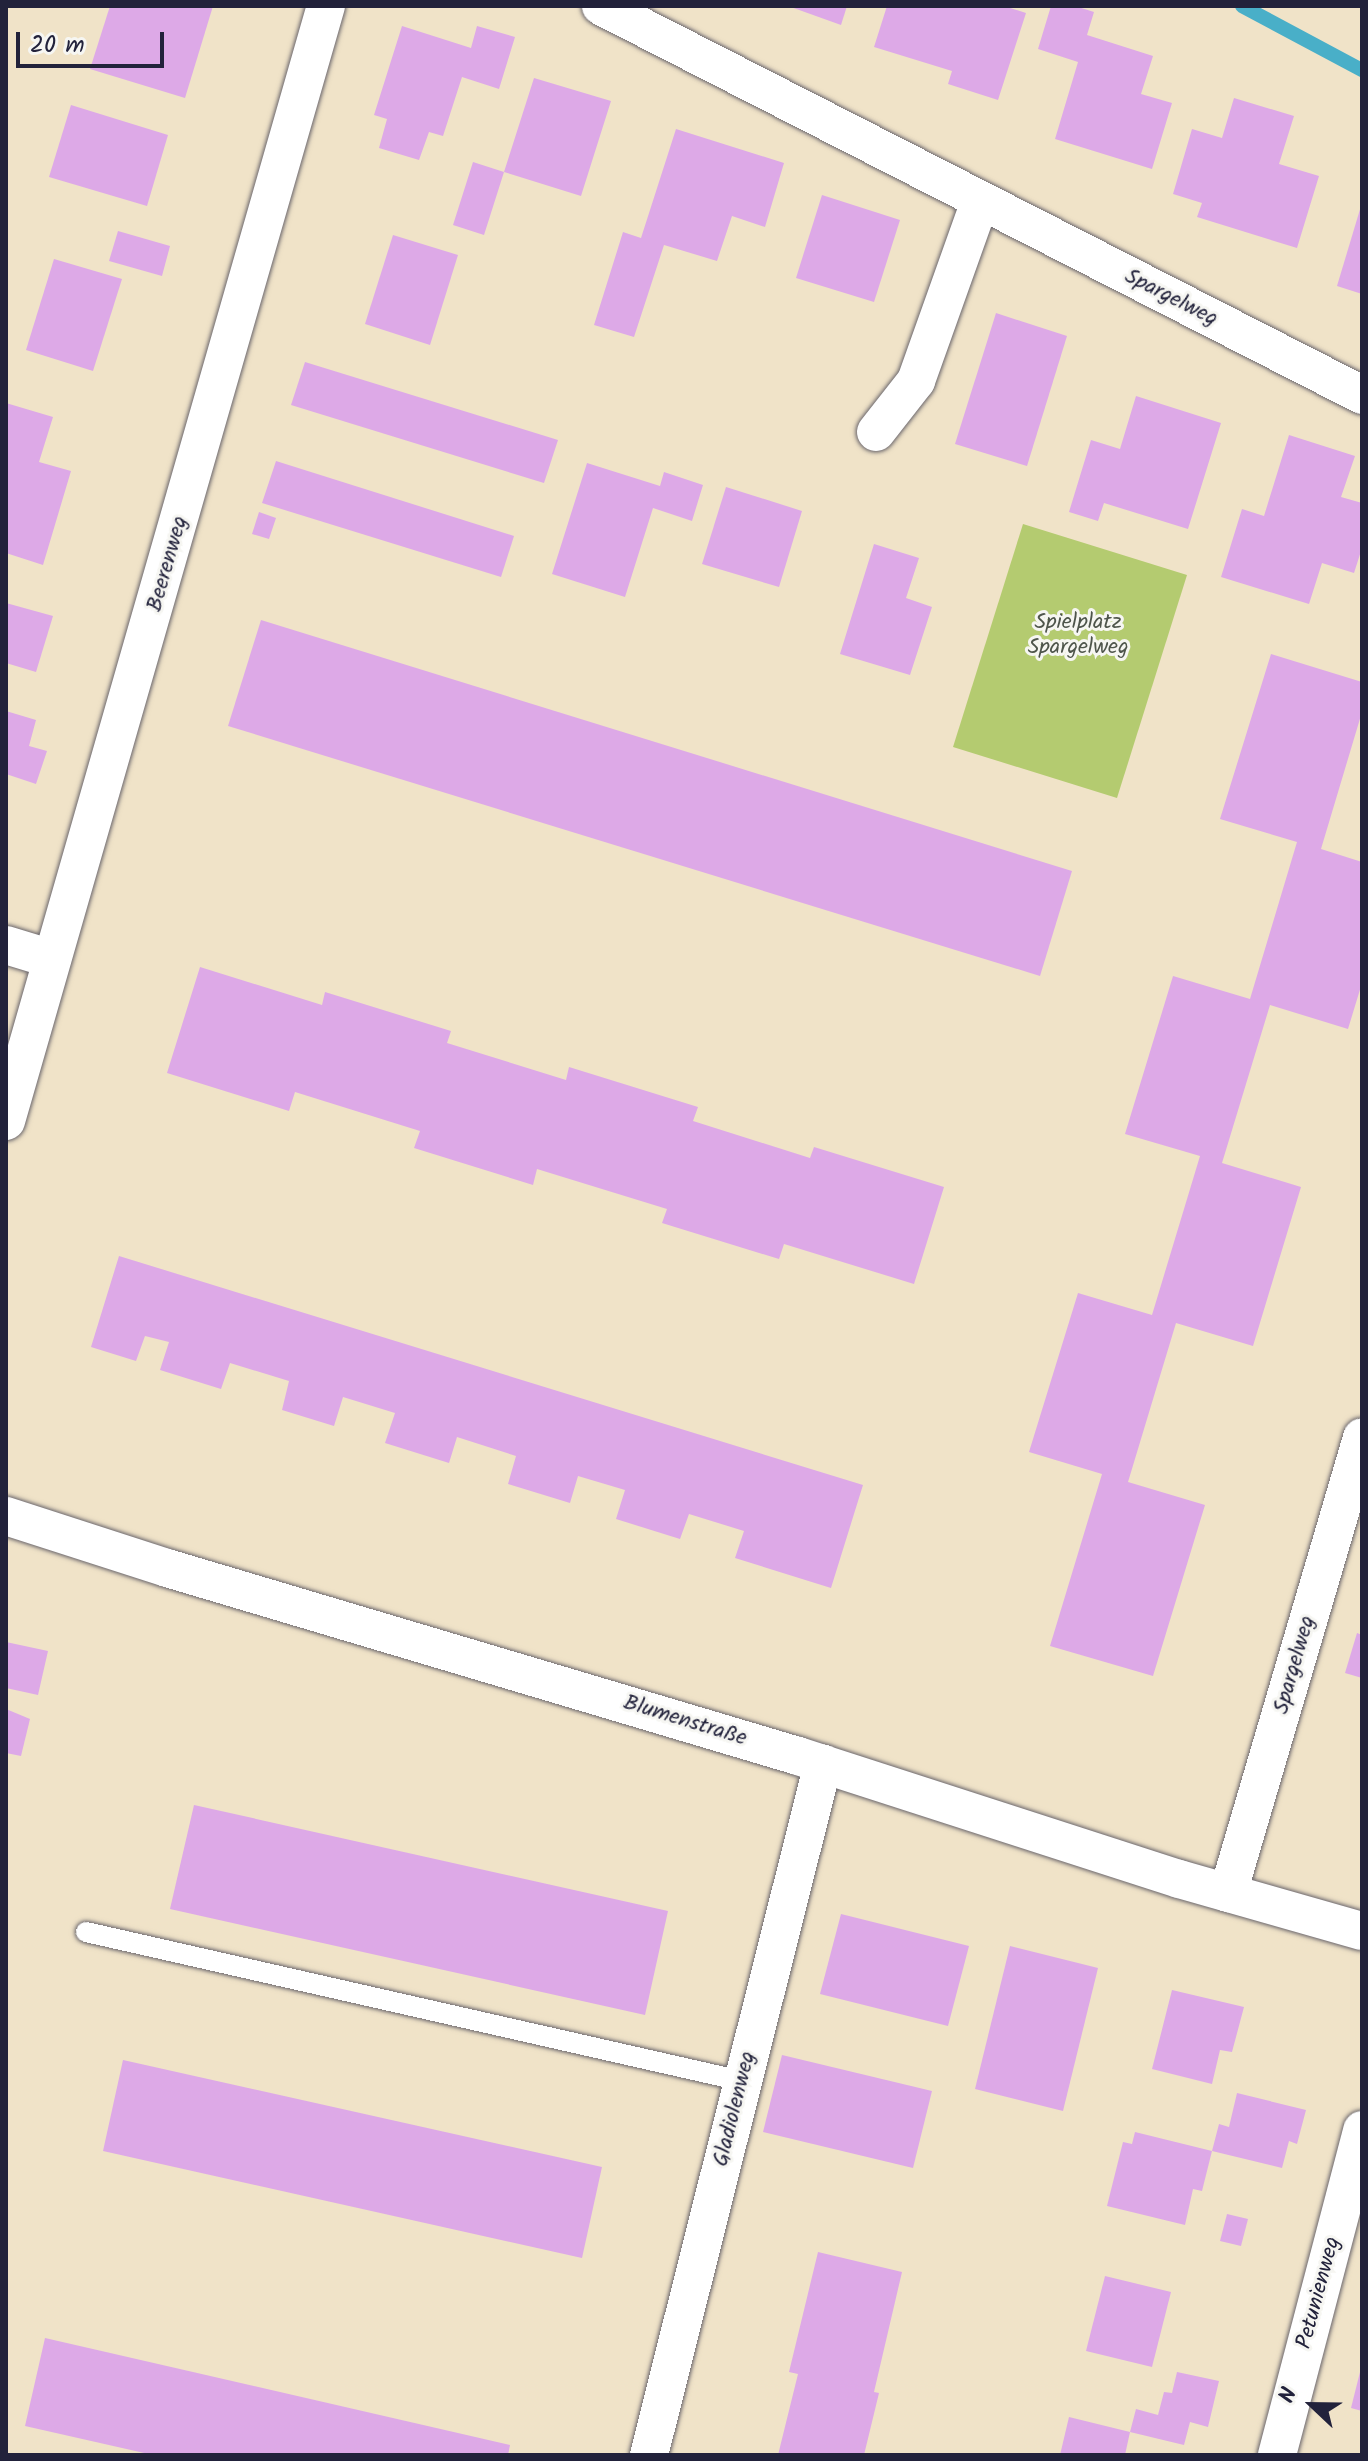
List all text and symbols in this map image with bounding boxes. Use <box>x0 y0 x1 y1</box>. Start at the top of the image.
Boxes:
scale bar <box>20 16 168 66</box>
text: 20 m <box>30 26 85 65</box>
street label: Spargelweg <box>1120 263 1222 333</box>
street label: Beerenweg <box>142 513 194 615</box>
park label: Spielplatz Spargelweg <box>1028 609 1128 660</box>
street label: Spargelweg <box>1268 1613 1322 1717</box>
street label: Blumenstraße <box>620 1690 750 1752</box>
street label: Gladiolenweg <box>708 2049 762 2169</box>
street label: Petunienweg <box>1291 2234 1347 2352</box>
north arrow <box>1272 2365 1352 2445</box>
text: N <box>1270 2383 1308 2409</box>

